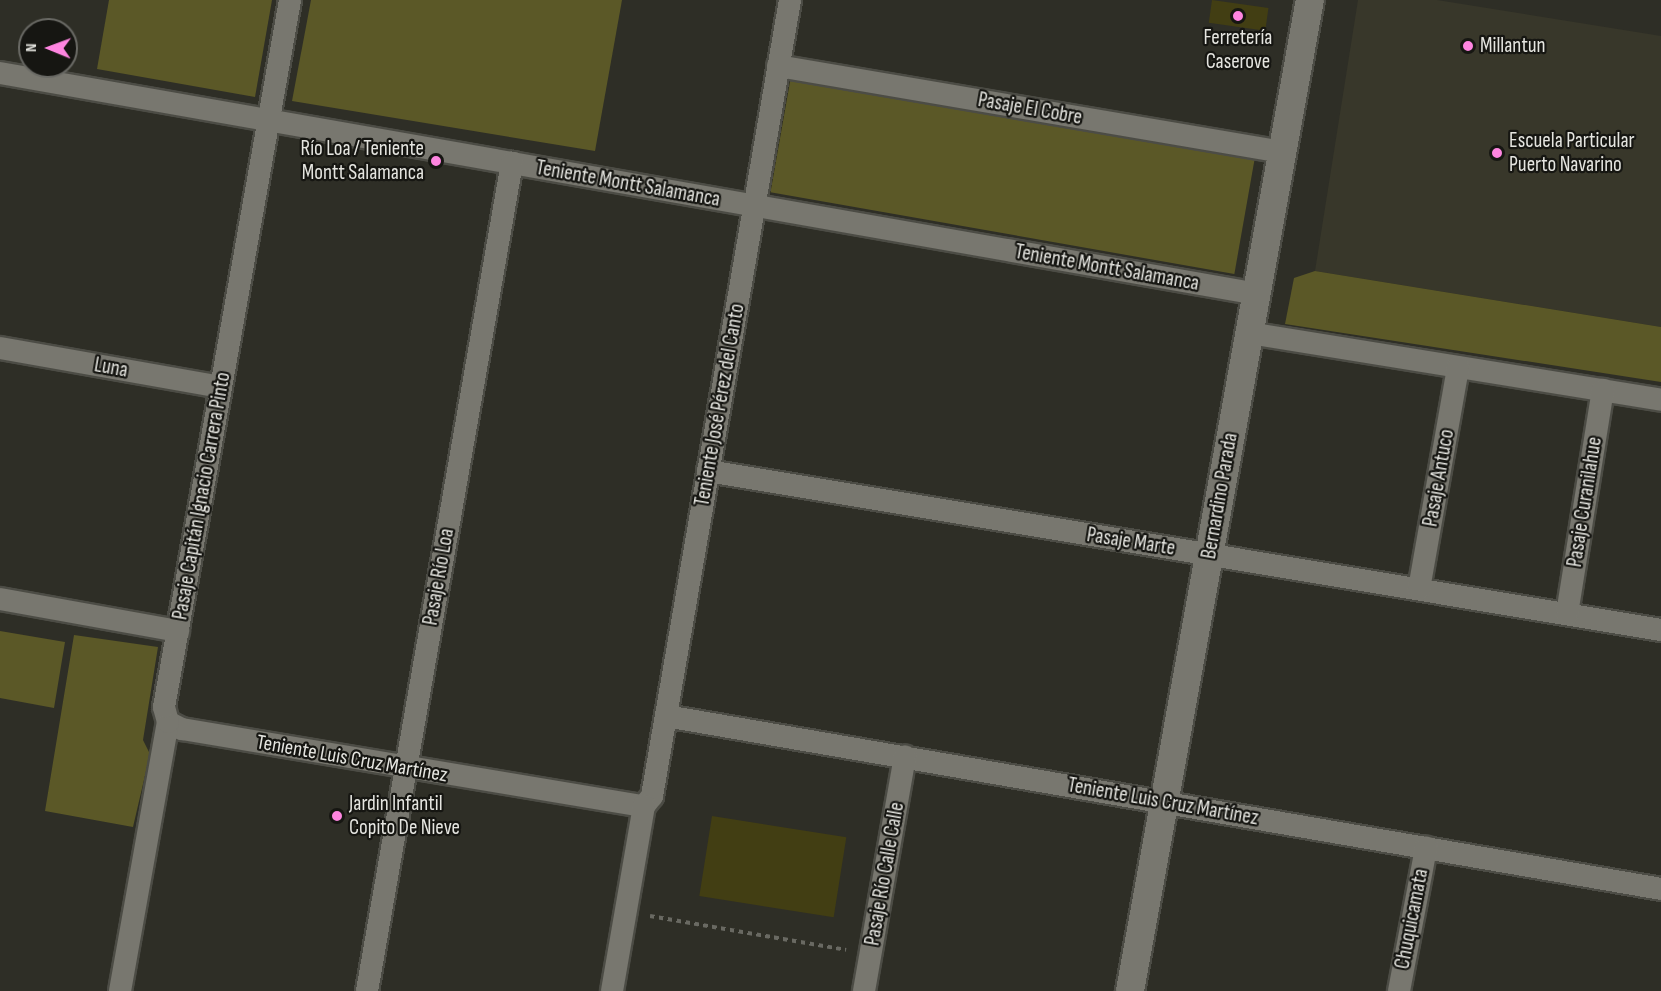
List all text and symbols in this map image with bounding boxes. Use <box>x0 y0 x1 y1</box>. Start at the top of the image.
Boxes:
marker: Ferretería Caserove <box>1231 9 1245 23</box>
north arrow <box>18 18 78 78</box>
place label: Ferretería Caserove <box>1204 25 1272 75</box>
place label: Millantun <box>1480 33 1546 59</box>
marker: Millantun <box>1461 39 1475 53</box>
text: N <box>22 43 41 52</box>
street label: Pasaje El Cobre <box>976 87 1084 131</box>
place label: Escuela Particular Puerto Navarino <box>1509 128 1635 178</box>
place label: Río Loa / Teniente Montt Salamanca <box>300 136 424 186</box>
marker: Escuela Particular Puerto Navarino <box>1490 146 1504 160</box>
marker: Río Loa / Teniente Montt Salamanca <box>429 154 443 168</box>
street label: Teniente Montt Salamanca <box>534 155 722 213</box>
street label: Teniente Montt Salamanca <box>1013 239 1201 297</box>
street label: Teniente José Pérez del Canto <box>690 302 750 508</box>
street label: Luna <box>92 353 130 383</box>
street label: Pasaje Capitán Ignacio Carrera Pinto <box>168 370 236 622</box>
street label: Pasaje Antuco <box>1418 427 1460 529</box>
street label: Bernardino Parada <box>1197 431 1243 561</box>
street label: Pasaje Curanilahue <box>1562 435 1608 569</box>
street label: Pasaje Marte <box>1085 523 1177 561</box>
street label: Pasaje Río Loa <box>418 527 460 627</box>
street label: Teniente Luis Cruz Martínez <box>255 730 449 788</box>
street label: Teniente Luis Cruz Martínez <box>1066 773 1260 831</box>
place label: Jardin Infantil Copito De Nieve <box>349 791 460 841</box>
street label: Pasaje Río Calle Calle <box>860 800 910 948</box>
marker: Jardin Infantil Copito De Nieve <box>330 809 344 823</box>
street label: Chuquicamata <box>1390 867 1434 971</box>

